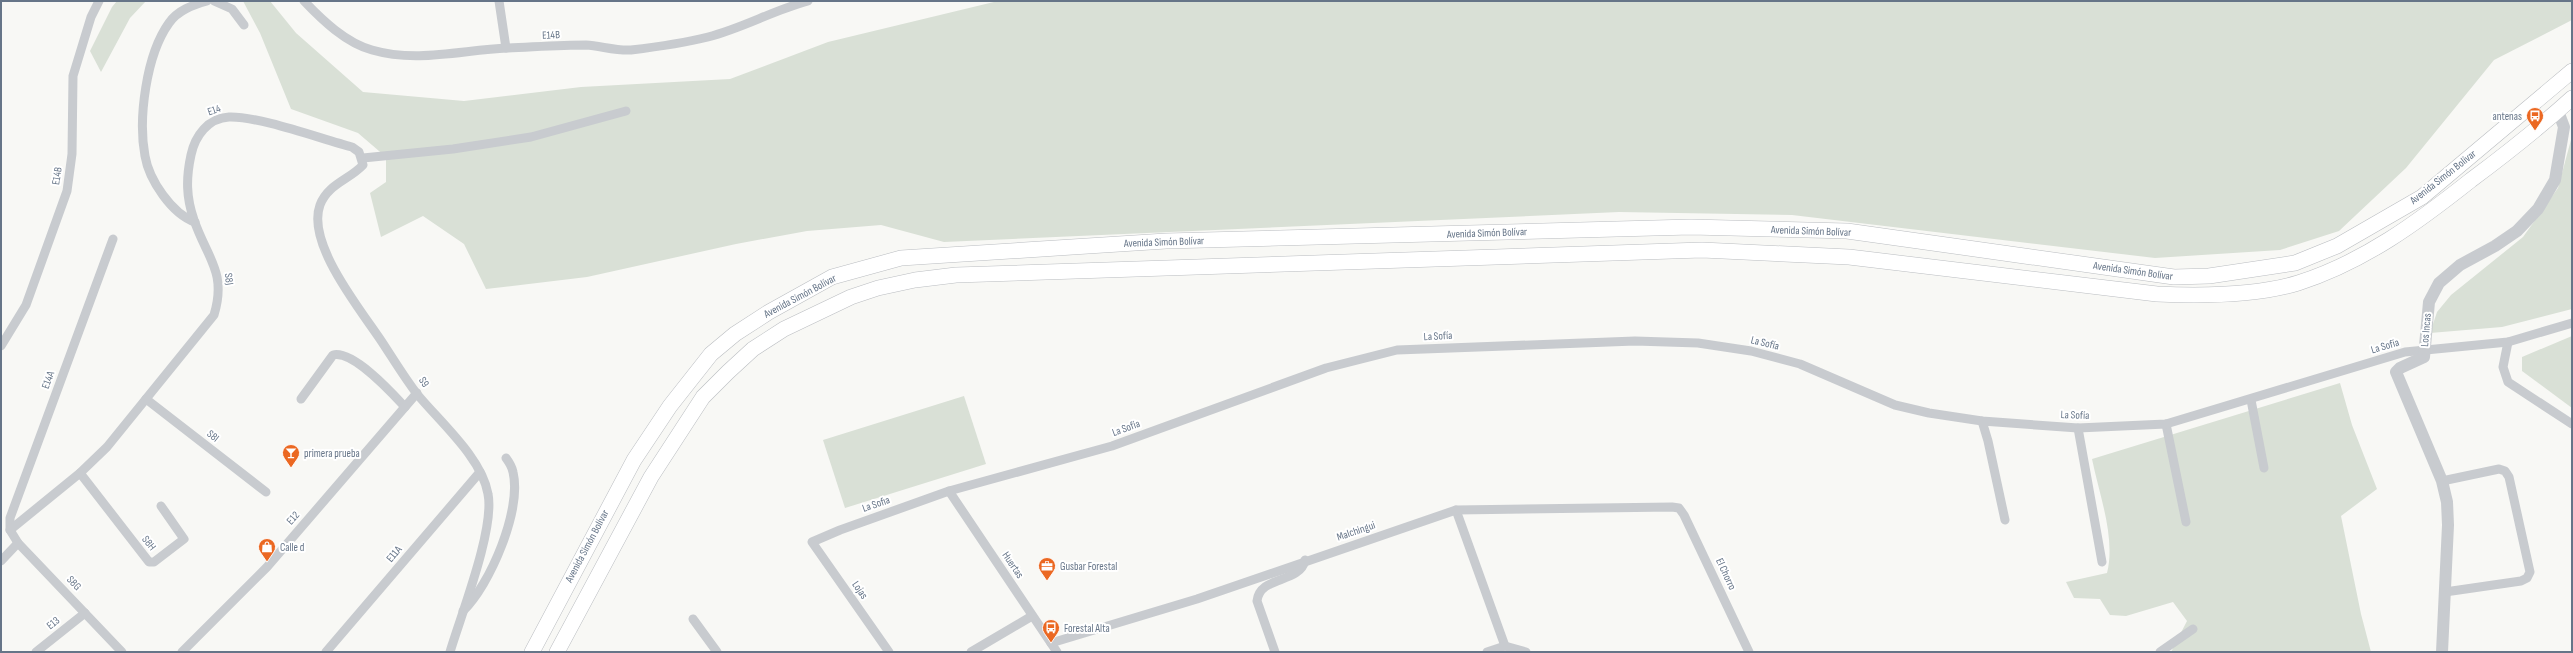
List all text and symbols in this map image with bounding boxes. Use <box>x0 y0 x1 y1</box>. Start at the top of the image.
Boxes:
street label: E14B <box>542 28 560 42</box>
street label: E14 <box>206 102 223 118</box>
bus stop icon: antenas <box>2525 106 2545 131</box>
place label: antenas <box>2492 110 2522 123</box>
street label: Avenida Simón Bolívar <box>2407 147 2479 207</box>
street label: E14B <box>49 166 65 186</box>
street label: Avenida Simón Bolívar <box>1770 223 1851 239</box>
street label: Avenida Simón Bolívar <box>1446 225 1527 241</box>
street label: Avenida Simón Bolívar <box>1123 234 1204 250</box>
street label: Avenida Simón Bolívar <box>2091 259 2174 283</box>
street label: Avenida Simón Bolívar <box>761 271 839 321</box>
street label: S8J <box>222 272 236 286</box>
street label: Los Incas <box>2418 313 2434 347</box>
street label: La Sofía <box>1423 329 1453 343</box>
street label: La Sofía <box>1749 333 1781 353</box>
street label: La Sofía <box>2369 336 2401 356</box>
street label: E14A <box>39 369 57 391</box>
street label: S9 <box>416 374 432 390</box>
street label: La Sofía <box>2060 408 2090 422</box>
street label: La Sofía <box>1110 417 1142 439</box>
street label: S8I <box>204 427 222 445</box>
bar icon: primera prueba <box>281 443 301 468</box>
place label: primera prueba <box>304 447 360 460</box>
street label: La Sofia <box>860 493 892 515</box>
street label: Avenida Simón Bolívar <box>562 507 612 585</box>
street label: E12 <box>284 508 302 527</box>
street label: Malchingui <box>1335 518 1377 544</box>
street label: S8H <box>139 533 159 553</box>
shop icon: Calle d <box>257 537 277 562</box>
place label: Calle d <box>280 541 305 554</box>
street label: E11A <box>384 543 405 565</box>
street label: Huertas <box>999 549 1027 581</box>
office icon: Gusbar Forestal <box>1037 556 1057 581</box>
street label: El Chorro <box>1713 556 1739 592</box>
place label: Gusbar Forestal <box>1060 560 1117 573</box>
street label: S8G <box>64 573 84 593</box>
street label: Lojas <box>849 579 871 601</box>
street label: E13 <box>44 614 62 632</box>
bus stop icon: Forestal Alta <box>1041 618 1061 643</box>
place label: Forestal Alta <box>1064 622 1110 635</box>

